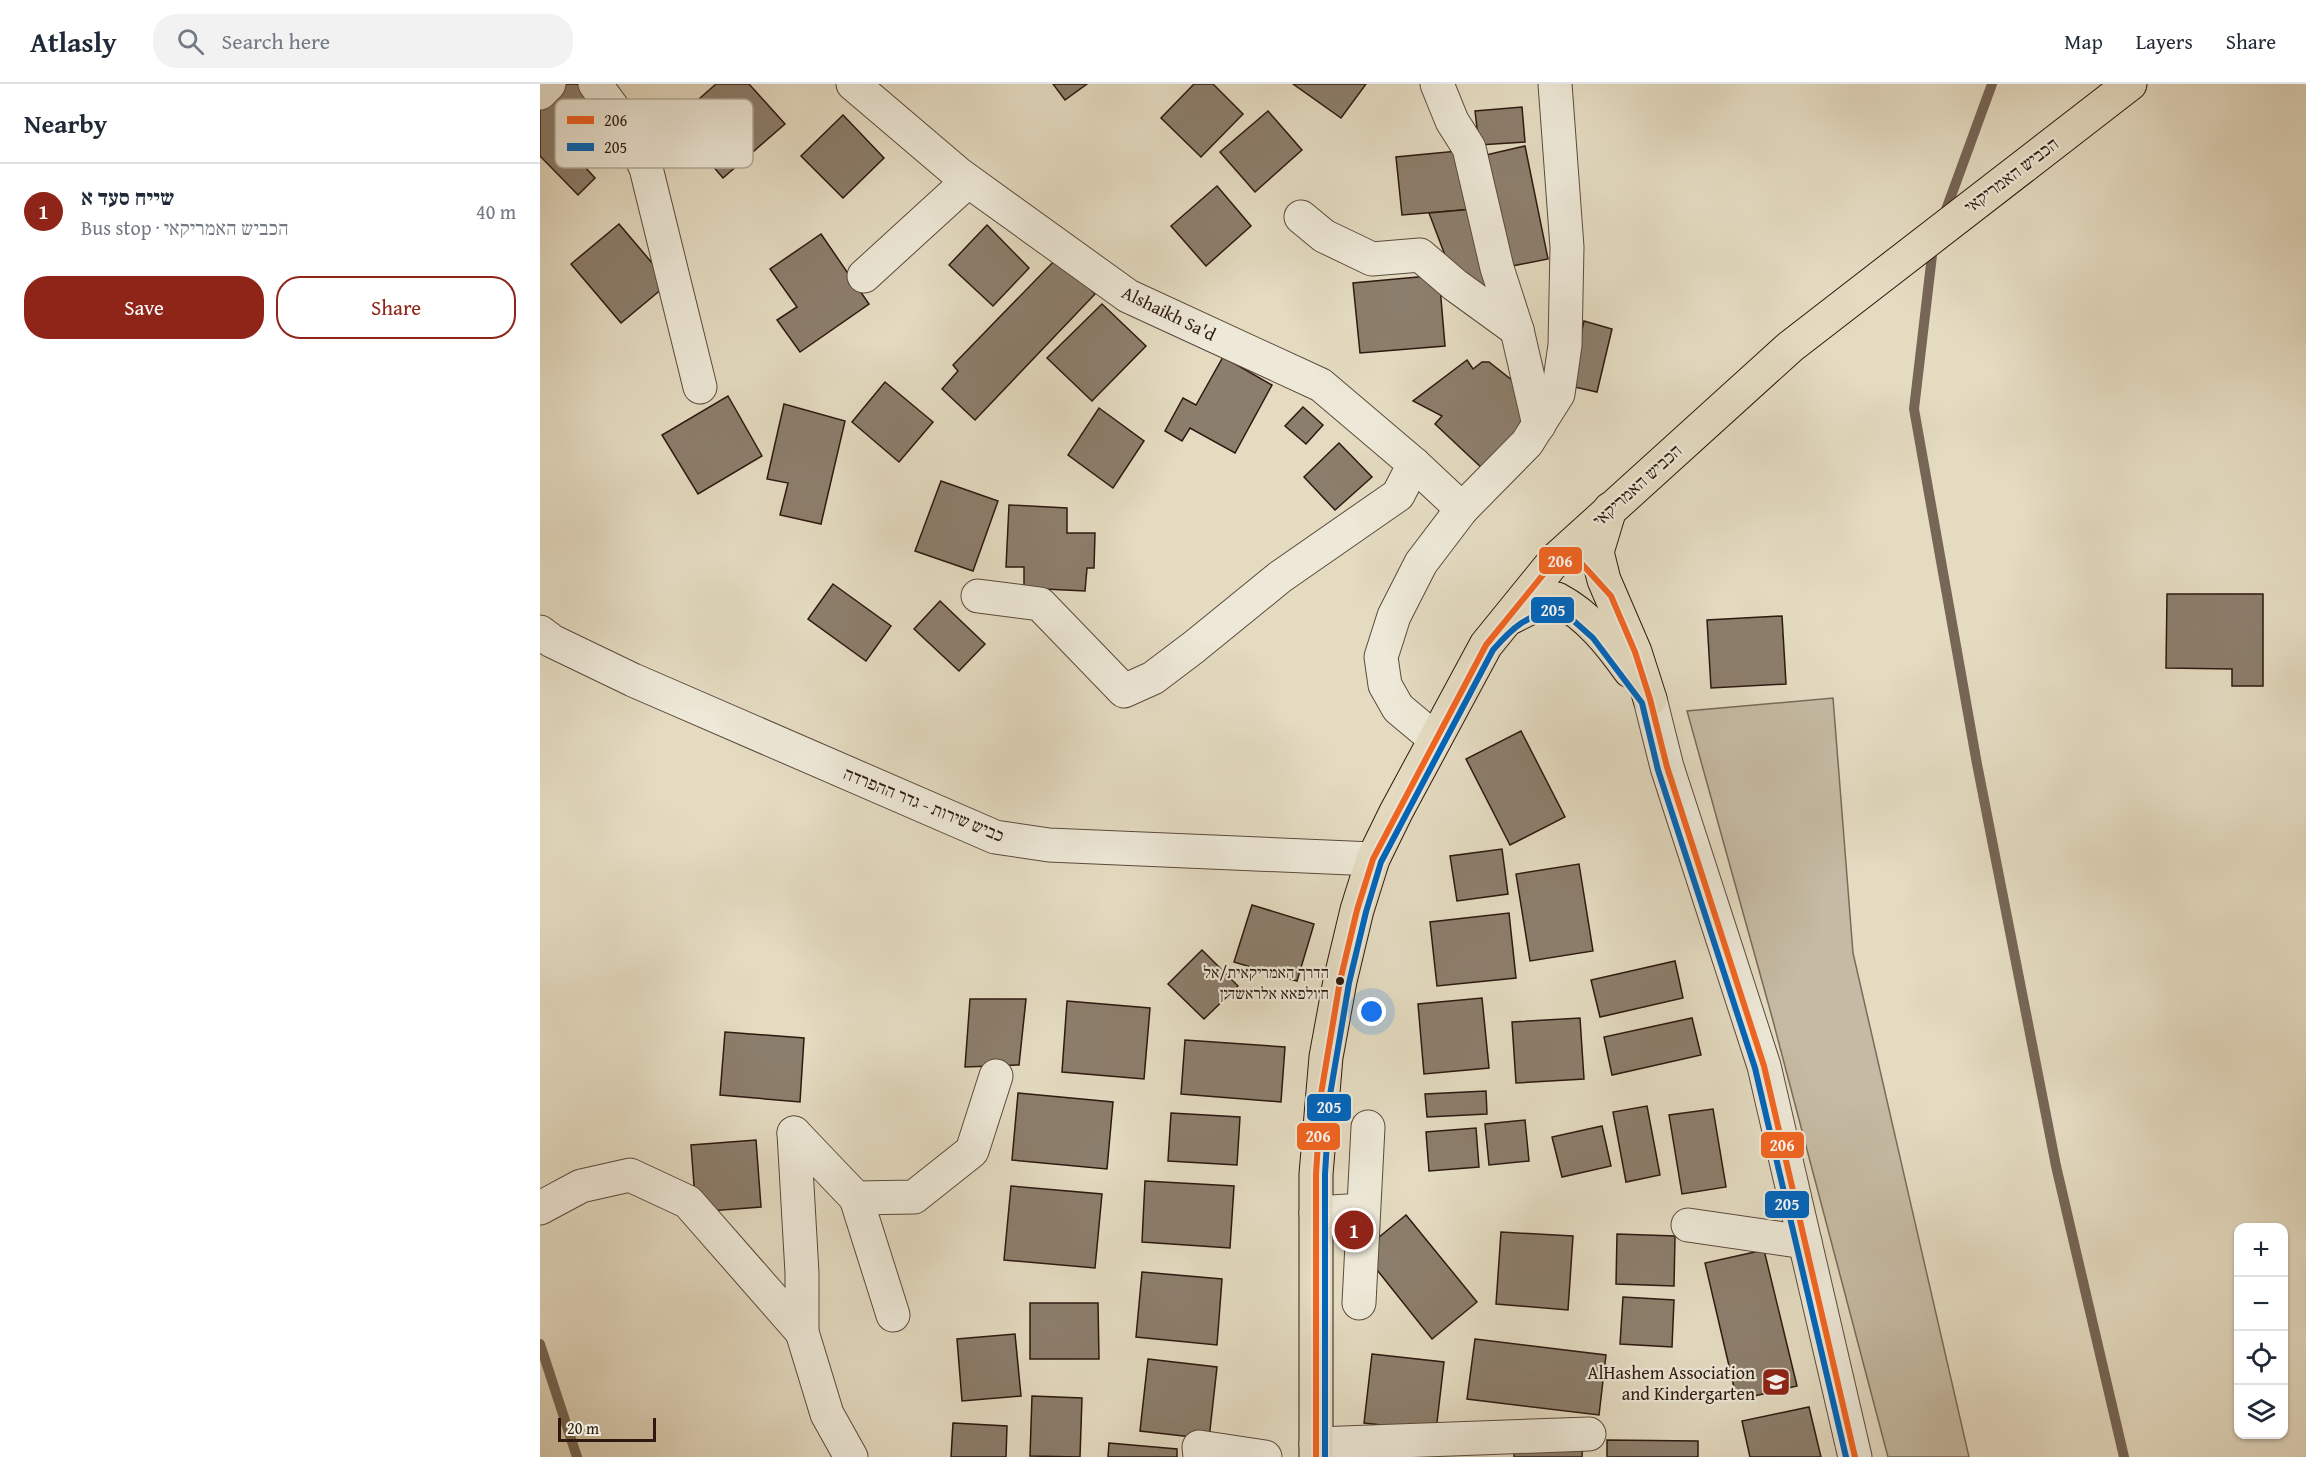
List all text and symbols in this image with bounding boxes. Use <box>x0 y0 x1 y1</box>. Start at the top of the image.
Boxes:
search box <box>153 14 573 68</box>
text: Atlasly <box>30 21 117 62</box>
icon: search <box>174 25 207 58</box>
text: Search here <box>222 25 330 57</box>
text: Map <box>2064 26 2103 57</box>
text: Layers <box>2136 26 2193 57</box>
text: Share <box>2226 26 2276 57</box>
legend <box>555 99 753 168</box>
text: Nearby <box>24 104 107 143</box>
text: 206 <box>604 108 627 132</box>
street label: הכביש האמריקאי <box>1958 130 2064 220</box>
text: 205 <box>604 135 627 159</box>
text: שייח סעד א <box>81 181 174 213</box>
text: 1 <box>38 197 49 226</box>
text: 40 m <box>476 197 516 226</box>
text: Bus stop · הכביש האמריקאי <box>81 213 289 242</box>
button: Save <box>24 276 264 339</box>
button: Share <box>276 276 516 339</box>
street label: Alshaikh Sa'd <box>1117 279 1221 348</box>
street label: הכביש האמריקאי <box>1586 437 1688 533</box>
line badge: 206 <box>1538 546 1583 575</box>
text: 206 <box>1548 549 1572 573</box>
line badge: 205 <box>1530 596 1575 624</box>
text: 205 <box>1541 598 1565 622</box>
street label: כביש שירות - גדר ההפרדה <box>839 759 1009 849</box>
place label: הדרך האמריקאית/אל ח׳ולפאא אלראשדין <box>1203 960 1329 1005</box>
marker: הדרך האמריקאית/אל ח׳ולפאא אלראשדין <box>1334 975 1346 987</box>
your location <box>1357 997 1386 1026</box>
line badge: 205 <box>1306 1093 1352 1122</box>
text: 205 <box>1317 1095 1341 1119</box>
line badge: 206 <box>1296 1122 1341 1151</box>
text: 206 <box>1306 1124 1330 1148</box>
line badge: 206 <box>1760 1131 1805 1159</box>
text: 206 <box>1770 1133 1794 1157</box>
line badge: 205 <box>1764 1190 1810 1219</box>
text: 205 <box>1775 1192 1799 1216</box>
pin: 1 <box>1334 1208 1374 1252</box>
map controls <box>2234 1223 2288 1439</box>
button: + <box>2234 1223 2288 1277</box>
button: − <box>2234 1277 2288 1331</box>
button: locate <box>2234 1331 2288 1385</box>
place label: AlHashem Association and Kindergarten <box>1588 1359 1755 1407</box>
school or university icon: AlHashem Association and Kindergarten <box>1760 1366 1792 1398</box>
button: layers <box>2234 1385 2288 1439</box>
scale bar <box>558 1415 656 1442</box>
text: 20 m <box>567 1416 599 1440</box>

